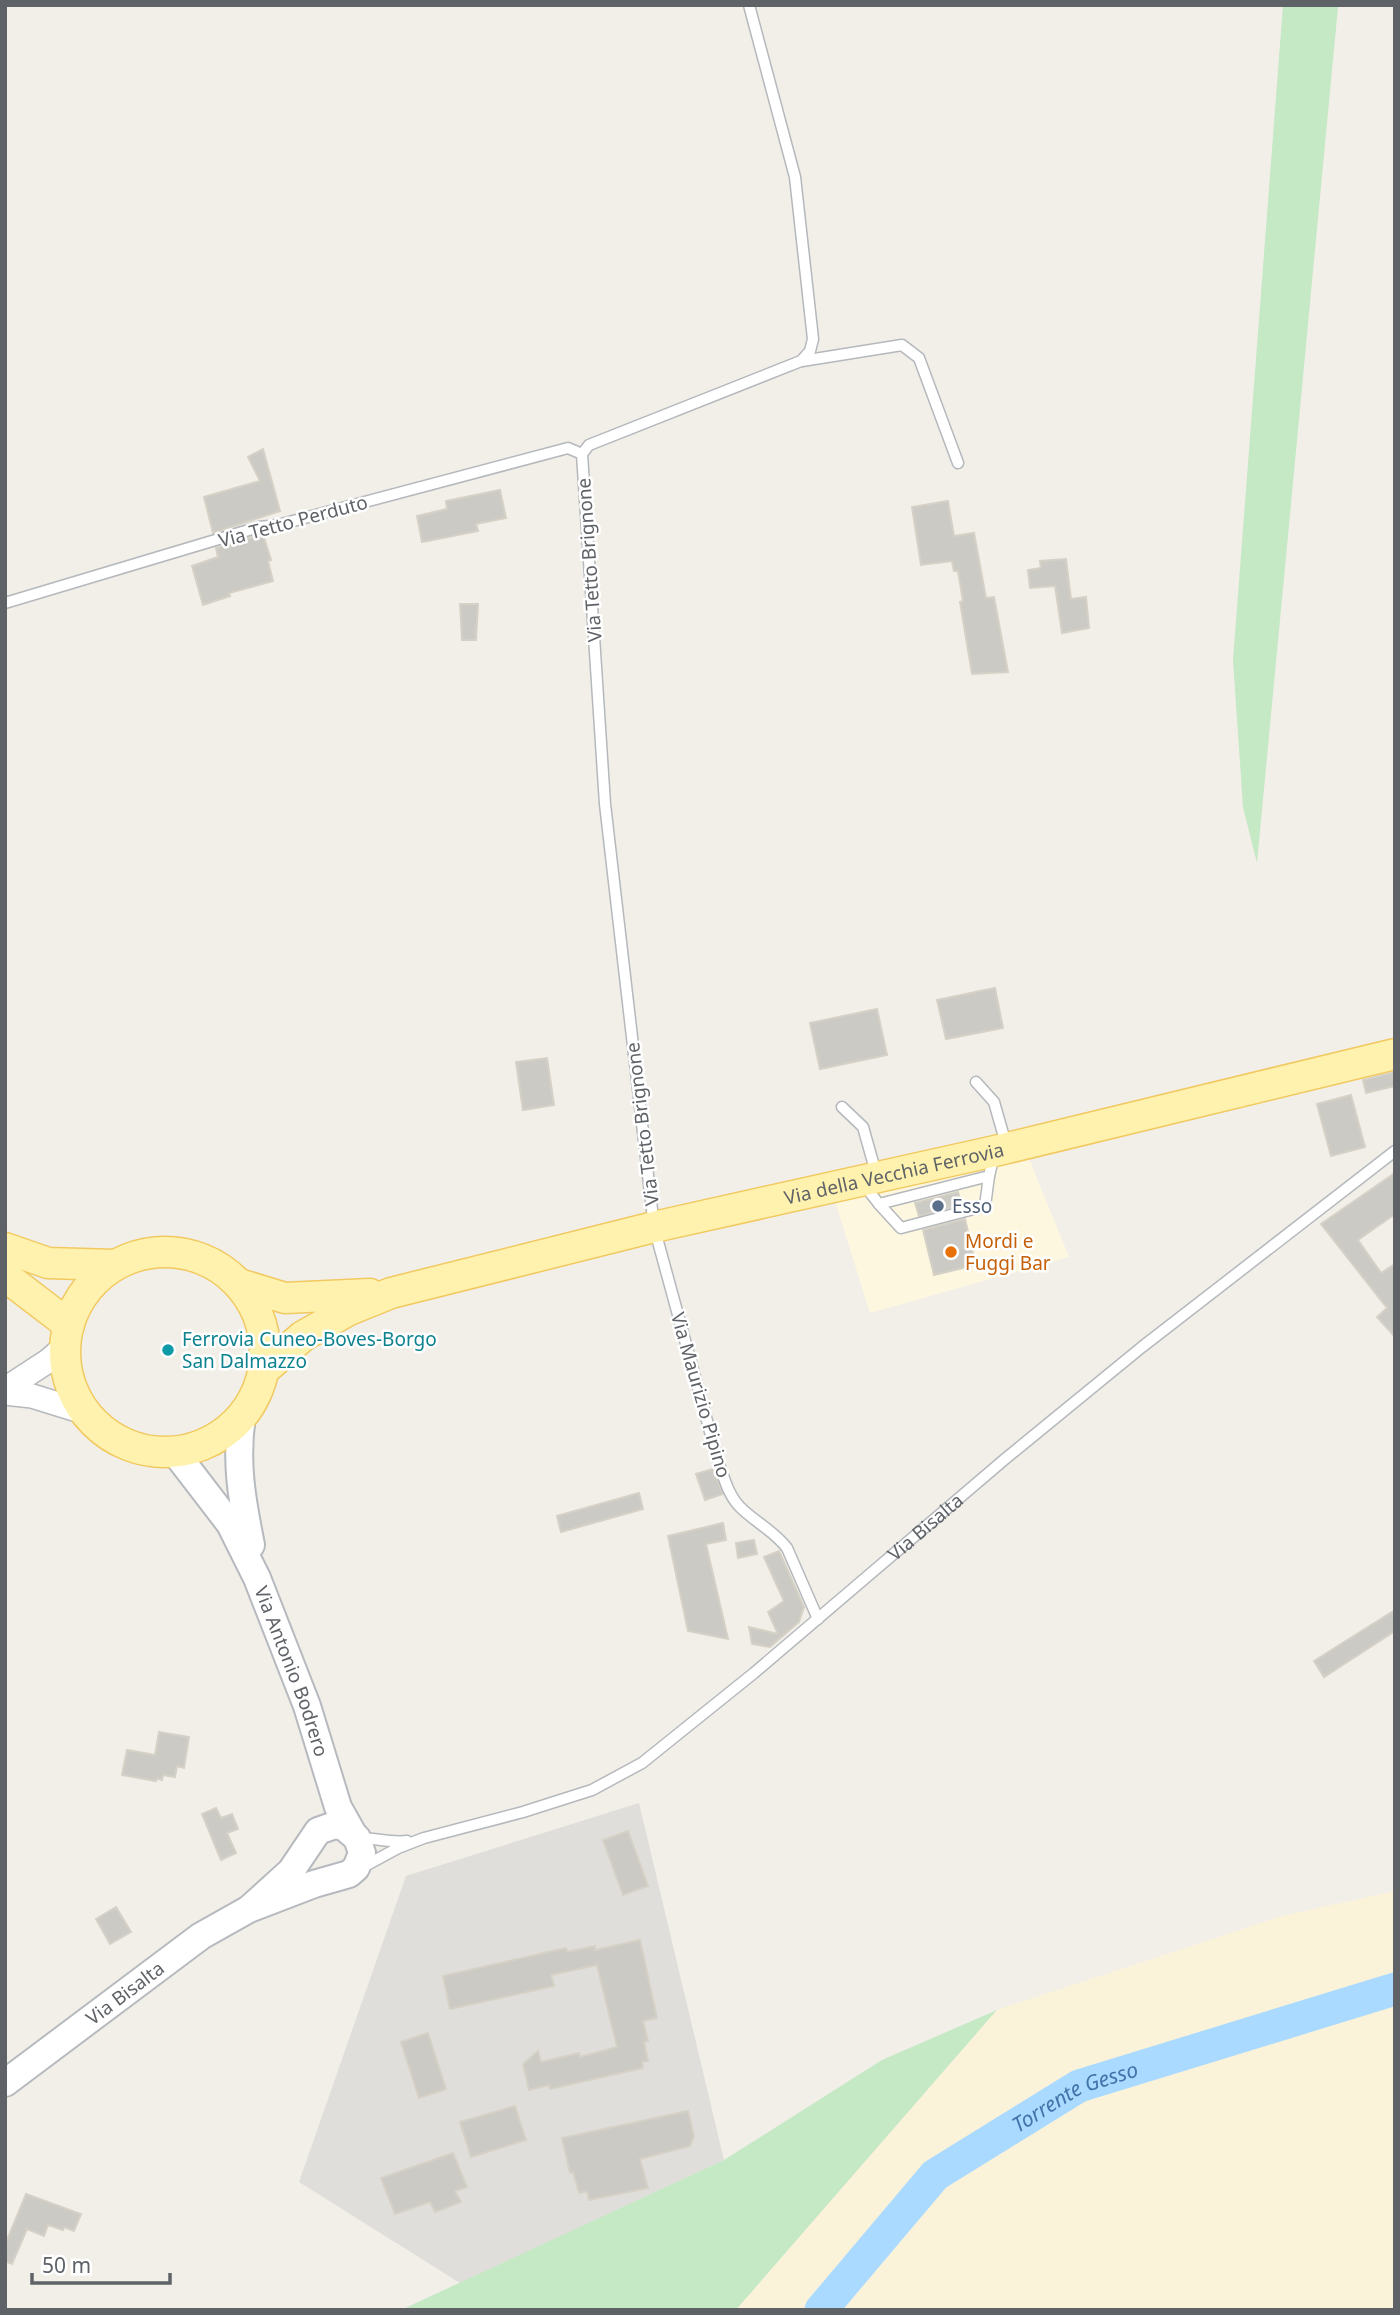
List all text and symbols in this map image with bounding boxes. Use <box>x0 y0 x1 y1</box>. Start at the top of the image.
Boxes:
street label: Via Tetto Brignone <box>570 477 608 643</box>
street label: Via Tetto Perduto <box>216 489 370 553</box>
street label: Via Tetto Brignone <box>619 1041 665 1207</box>
street label: Via della Vecchia Ferrovia <box>782 1136 1007 1211</box>
place label: Esso <box>952 1193 992 1219</box>
marker: Esso <box>930 1198 946 1214</box>
place label: Mordi e Fuggi Bar <box>965 1228 1051 1276</box>
marker: Mordi e Fuggi Bar <box>943 1244 959 1260</box>
street label: Via Maurizio Pipino <box>665 1309 737 1481</box>
place label: Ferrovia Cuneo-Boves-Borgo San Dalmazzo <box>182 1326 437 1374</box>
marker: Ferrovia Cuneo-Boves-Borgo San Dalmazzo <box>160 1342 176 1358</box>
street label: Via Bisalta <box>882 1487 968 1567</box>
street label: Via Antonio Bodrero <box>248 1582 335 1760</box>
street label: Via Bisalta <box>81 1955 169 2031</box>
water label: Torrente Gesso <box>1006 2055 1141 2138</box>
scale bar <box>32 2242 170 2286</box>
text: 50 m <box>42 2251 91 2279</box>

